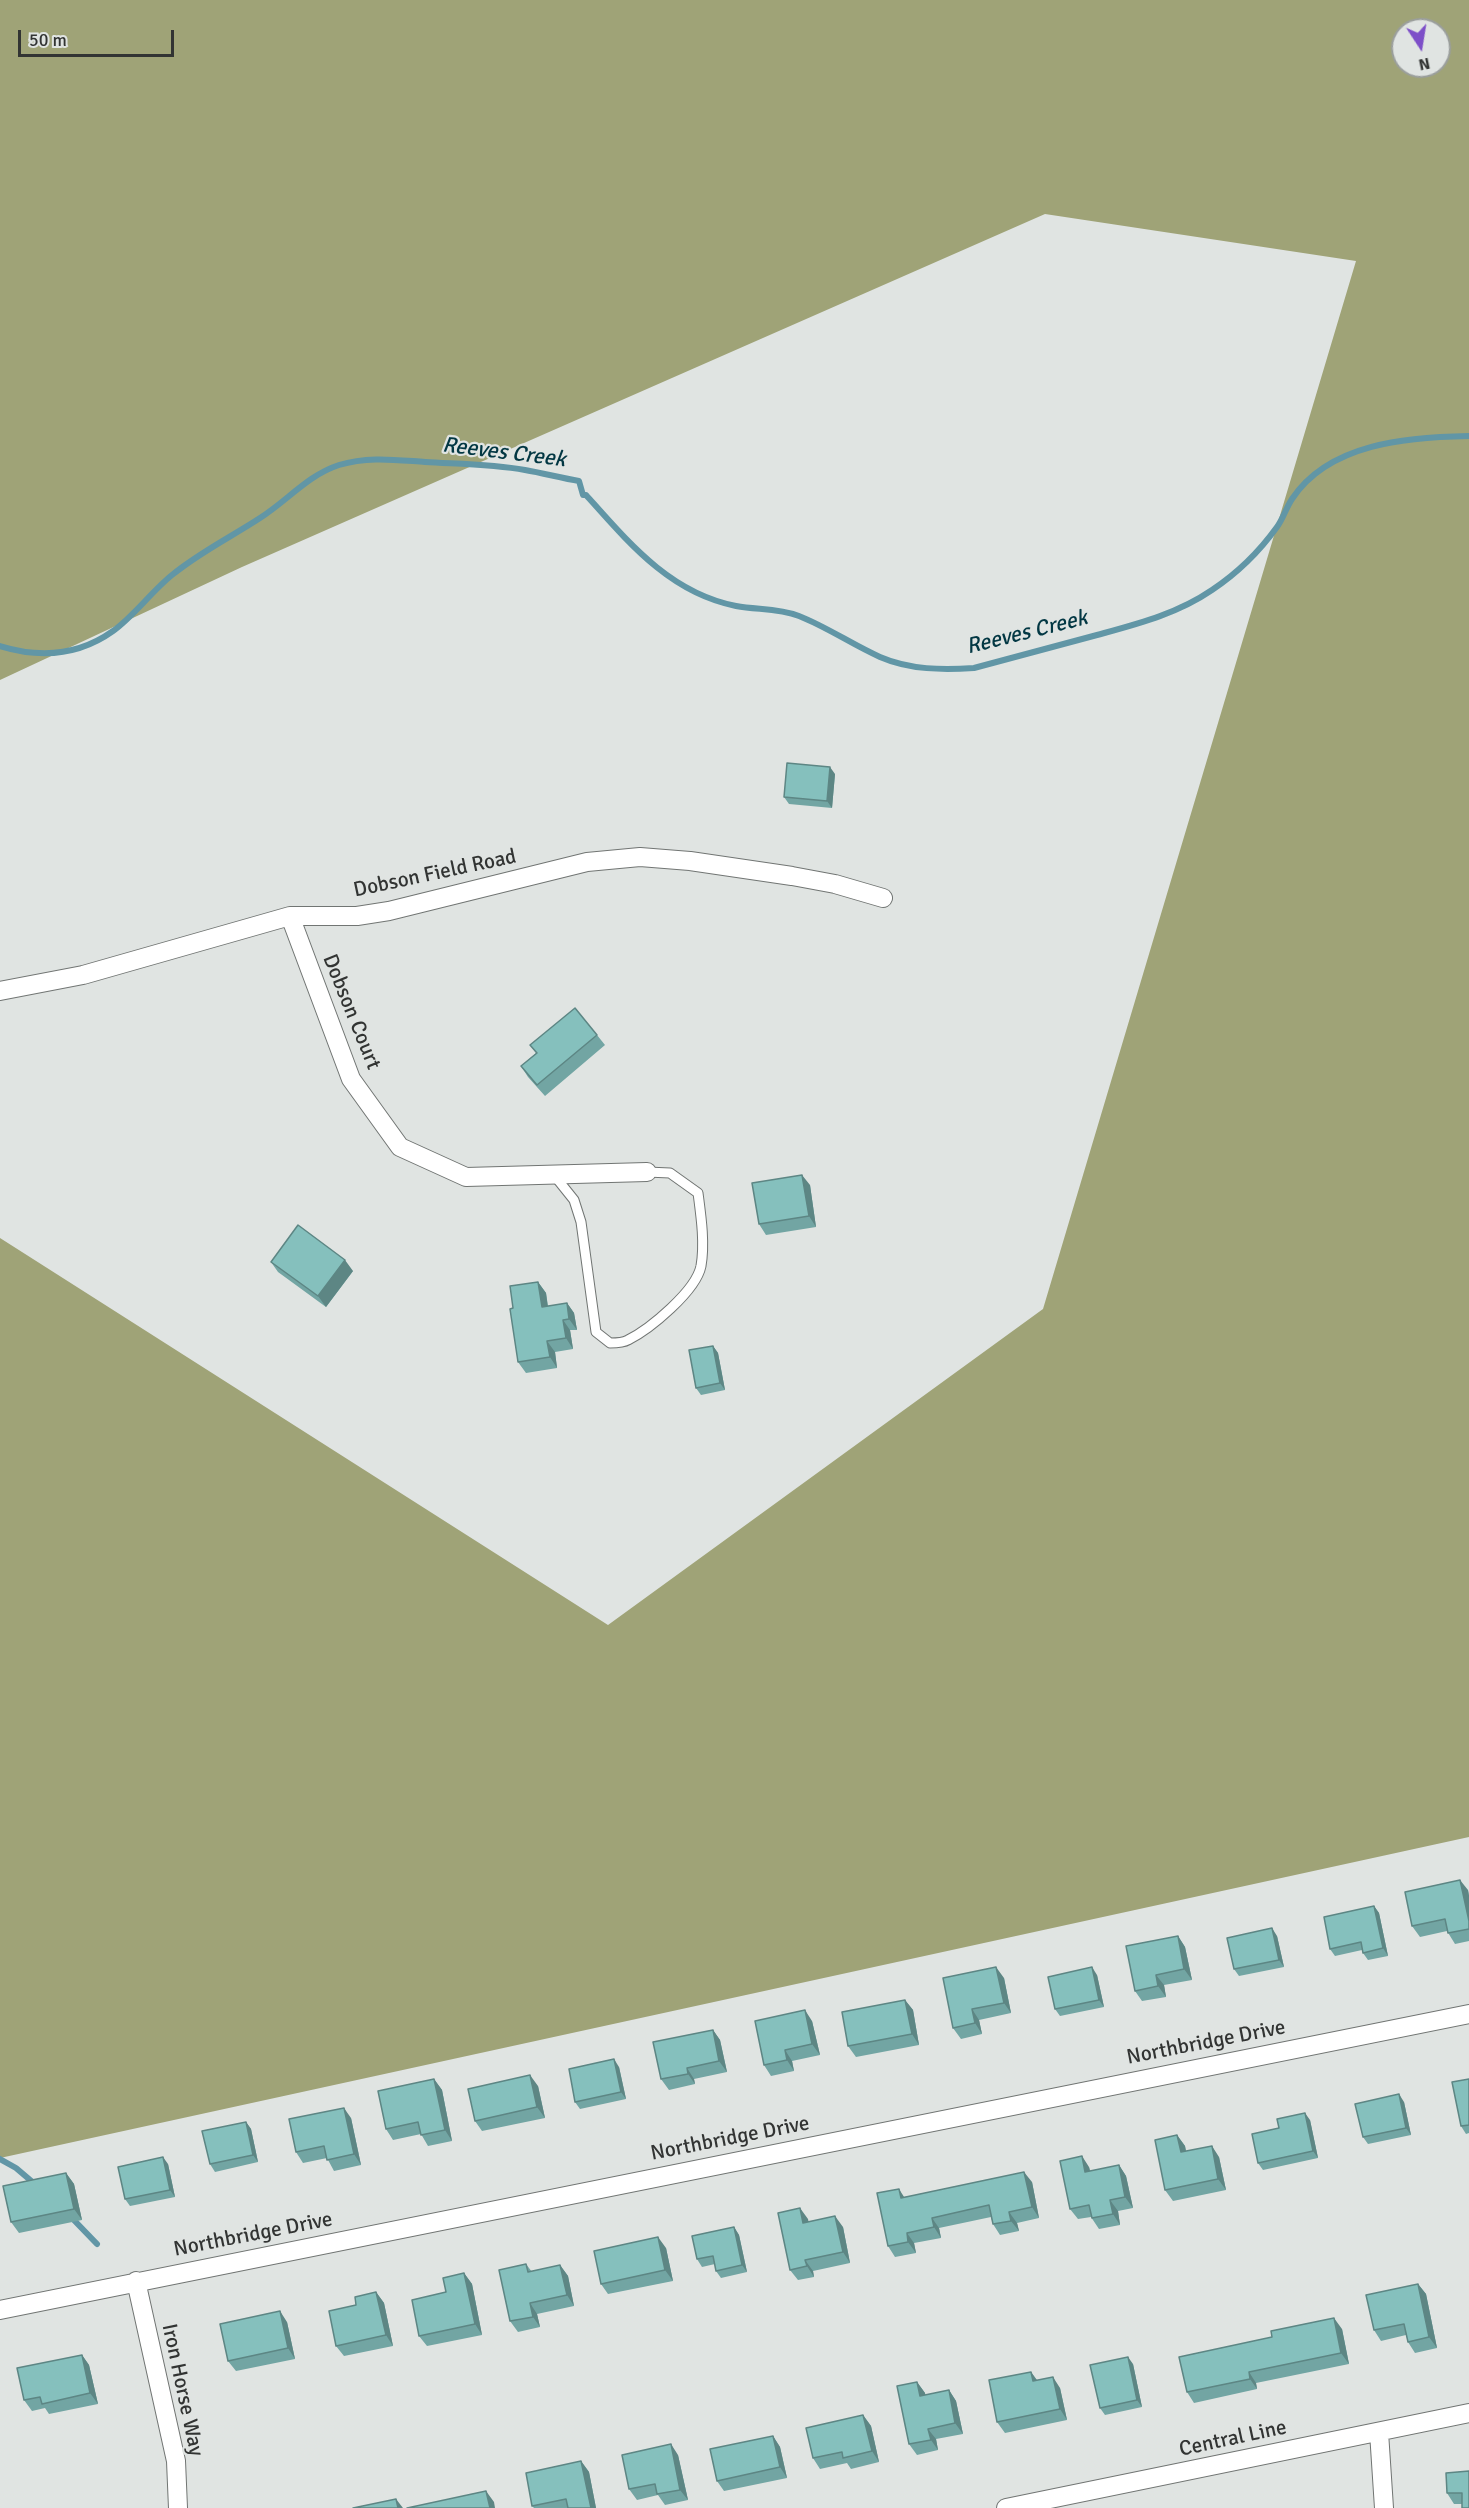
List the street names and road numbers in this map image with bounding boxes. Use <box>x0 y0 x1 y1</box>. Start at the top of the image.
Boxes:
street label: Dobson Field Road <box>351 844 519 904</box>
street label: Dobson Court <box>316 951 386 1073</box>
street label: Northbridge Drive <box>1124 2015 1288 2071</box>
street label: Northbridge Drive <box>648 2111 812 2167</box>
street label: Northbridge Drive <box>171 2207 335 2263</box>
street label: Iron Horse Way <box>156 2321 208 2459</box>
street label: Central Line <box>1177 2415 1289 2463</box>

